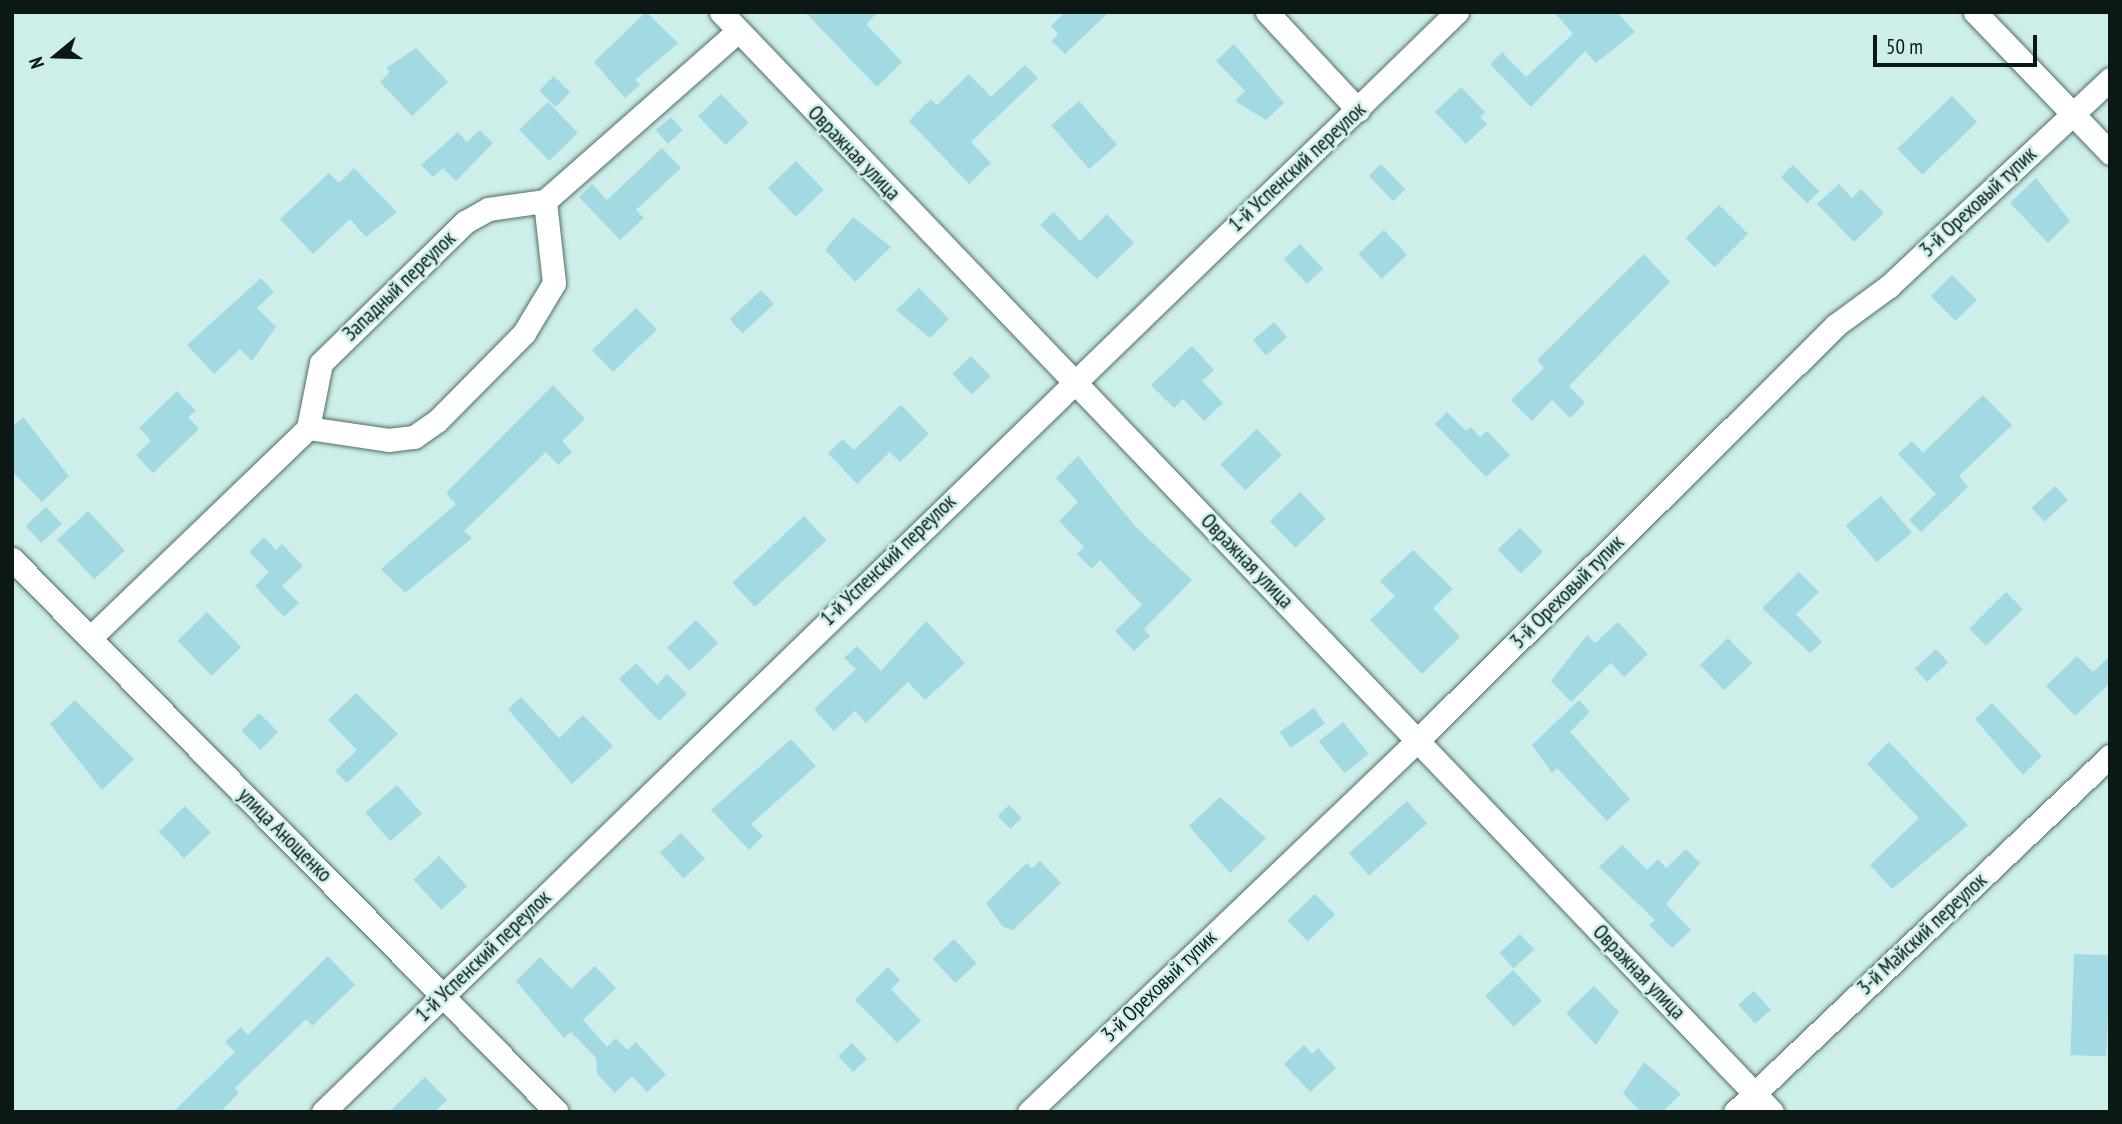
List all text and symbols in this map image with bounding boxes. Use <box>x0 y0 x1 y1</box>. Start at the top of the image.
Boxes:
north arrow <box>21 21 91 91</box>
scale bar <box>1877 21 2042 65</box>
text: 50 m <box>1886 33 1923 60</box>
text: N <box>23 54 49 72</box>
street label: 1-й Успенский переулок <box>1223 97 1371 237</box>
street label: Овражная улица <box>803 100 905 206</box>
street label: 3-й Ореховый тупик <box>1915 142 2041 262</box>
street label: Западный переулок <box>337 226 461 346</box>
street label: 1-й Успенский переулок <box>815 489 961 631</box>
street label: Овражная улица <box>1196 508 1298 614</box>
street label: 3-й Ореховый тупик <box>1505 530 1629 654</box>
street label: улица Анощенко <box>233 783 337 887</box>
street label: 3-й Майский переулок <box>1852 868 1992 1000</box>
street label: 1-й Успенский переулок <box>410 885 556 1027</box>
street label: Овражная улица <box>1588 919 1690 1025</box>
street label: 3-й Ореховый тупик <box>1096 925 1222 1047</box>

